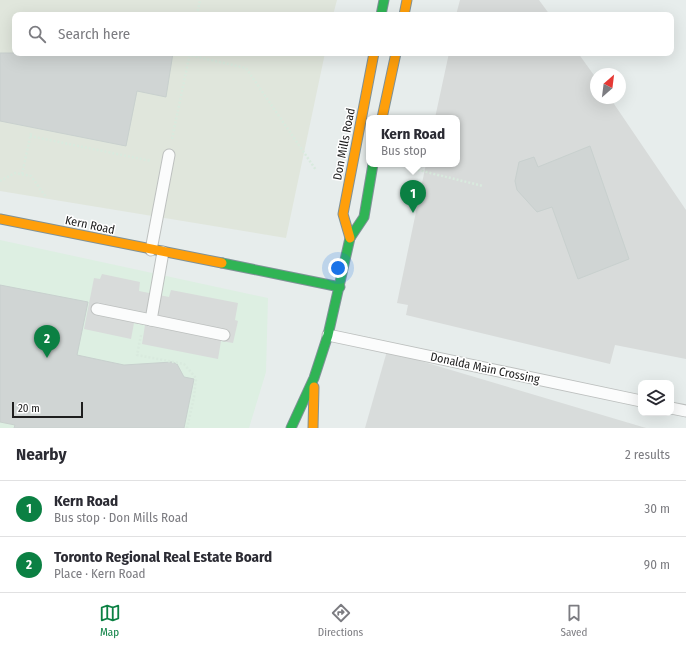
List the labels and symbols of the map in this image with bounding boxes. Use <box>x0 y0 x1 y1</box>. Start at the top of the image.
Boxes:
north arrow <box>590 68 626 104</box>
street label: Don Mills Road <box>330 107 358 181</box>
pin: 1 <box>400 180 426 213</box>
street label: Kern Road <box>64 213 116 237</box>
your location <box>328 258 348 278</box>
pin: 2 <box>34 325 60 358</box>
street label: Donalda Main Crossing <box>429 350 541 387</box>
scale bar <box>12 400 83 419</box>

